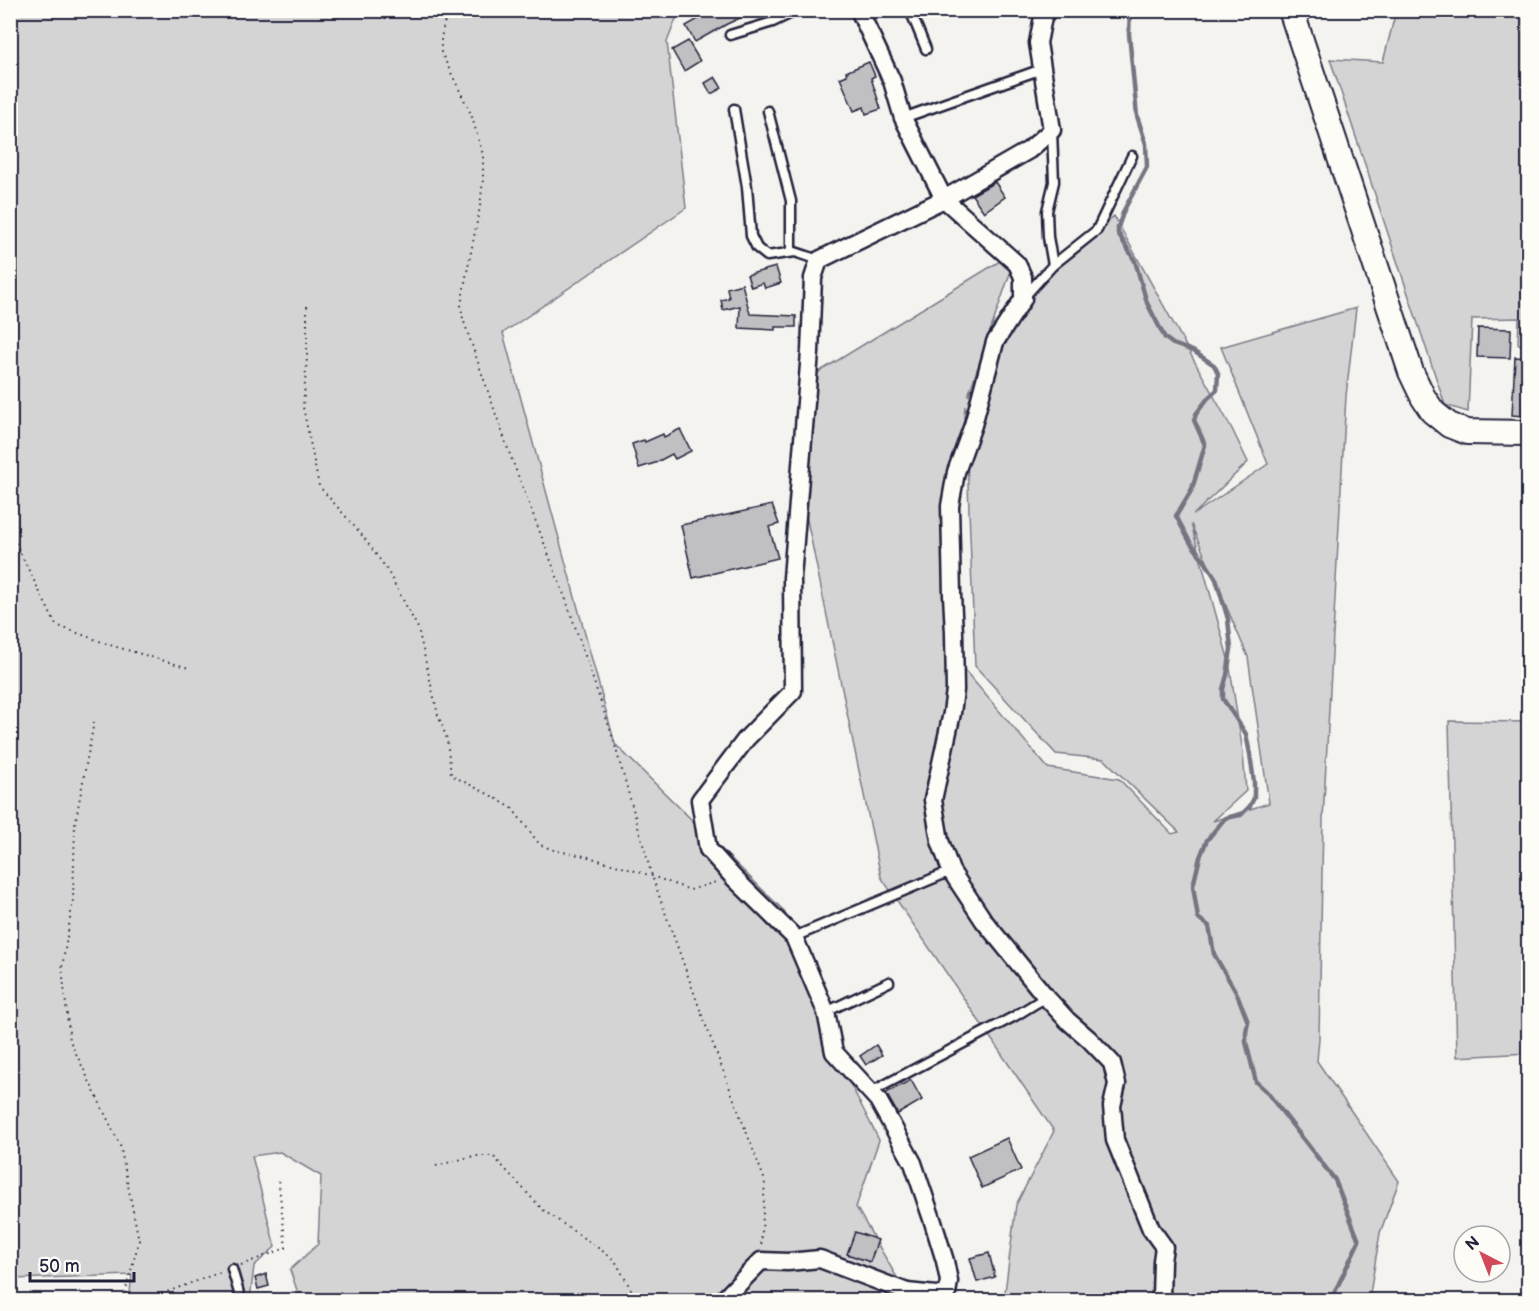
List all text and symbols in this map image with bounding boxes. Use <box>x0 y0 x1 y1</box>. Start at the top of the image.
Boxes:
north arrow <box>1452 1224 1512 1284</box>
text: N <box>1462 1233 1484 1255</box>
scale bar <box>30 1245 134 1283</box>
text: 50 m <box>39 1256 80 1277</box>

